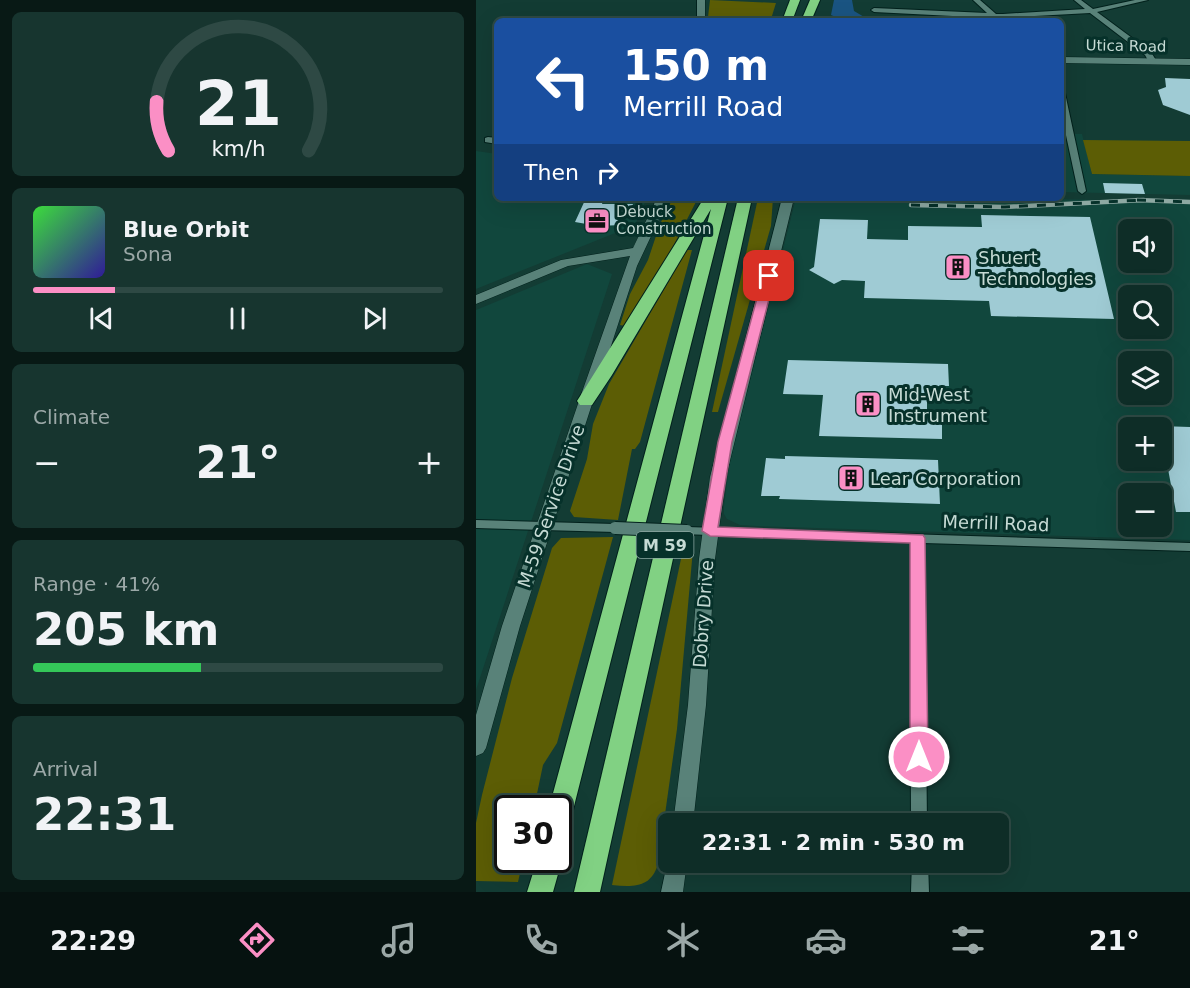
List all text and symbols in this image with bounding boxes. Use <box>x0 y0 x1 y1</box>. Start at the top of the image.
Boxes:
street label: Utica Road <box>1085 36 1167 56</box>
text: 150 m <box>623 41 769 90</box>
icon: left <box>524 42 602 120</box>
text: 21 <box>195 67 281 140</box>
text: Merrill Road <box>623 91 783 122</box>
text: km/h <box>211 136 265 161</box>
icon: right <box>591 156 624 189</box>
text: Then <box>524 160 579 185</box>
place label: Debuck Construction <box>616 203 712 238</box>
office icon: Debuck Construction <box>582 206 612 236</box>
text: Blue Orbit <box>123 217 249 242</box>
map controls <box>1118 219 1172 537</box>
button: sound <box>1118 219 1172 273</box>
text: Sona <box>123 242 173 266</box>
place label: Shuert Technologies <box>977 247 1094 289</box>
pin <box>743 250 794 301</box>
building icon: Shuert Technologies <box>943 252 973 282</box>
icon: arrive <box>752 259 785 292</box>
button: search <box>1118 285 1172 339</box>
icon: previous <box>85 302 118 335</box>
icon: pause <box>221 302 254 335</box>
icon: next <box>358 302 391 335</box>
button: layers <box>1118 351 1172 405</box>
place label: Mid-West Instrument <box>888 384 987 426</box>
building icon: Mid-West Instrument <box>853 389 883 419</box>
text: Climate <box>33 405 110 429</box>
button: + <box>1118 417 1172 471</box>
street label: M-59 Service Drive <box>513 422 589 590</box>
text: 21° <box>195 436 281 489</box>
text: − <box>33 443 61 482</box>
text: + <box>415 443 443 482</box>
building icon: Lear Corporation <box>836 463 866 493</box>
place label: Lear Corporation <box>870 468 1021 489</box>
button: − <box>1118 483 1172 537</box>
street label: Merrill Road <box>942 511 1050 535</box>
road number: M 59 <box>636 532 694 558</box>
street label: Dobry Drive <box>689 559 717 669</box>
text: Range · 41% <box>33 572 160 596</box>
text: 205 km <box>33 603 219 656</box>
position arrow <box>887 725 951 789</box>
text: Arrival <box>33 757 98 781</box>
text: 22:31 <box>33 788 176 841</box>
speed limit sign: 30 <box>494 795 572 873</box>
text: 22:31 · 2 min · 530 m <box>702 830 965 855</box>
icon: directions <box>236 919 278 961</box>
icon: music <box>378 919 420 961</box>
icon: phone <box>520 919 562 961</box>
icon: climate <box>662 919 704 961</box>
icon: car <box>805 919 847 961</box>
icon: filters <box>947 919 989 961</box>
text: 22:29 <box>50 925 136 956</box>
text: 21° <box>1089 925 1140 956</box>

